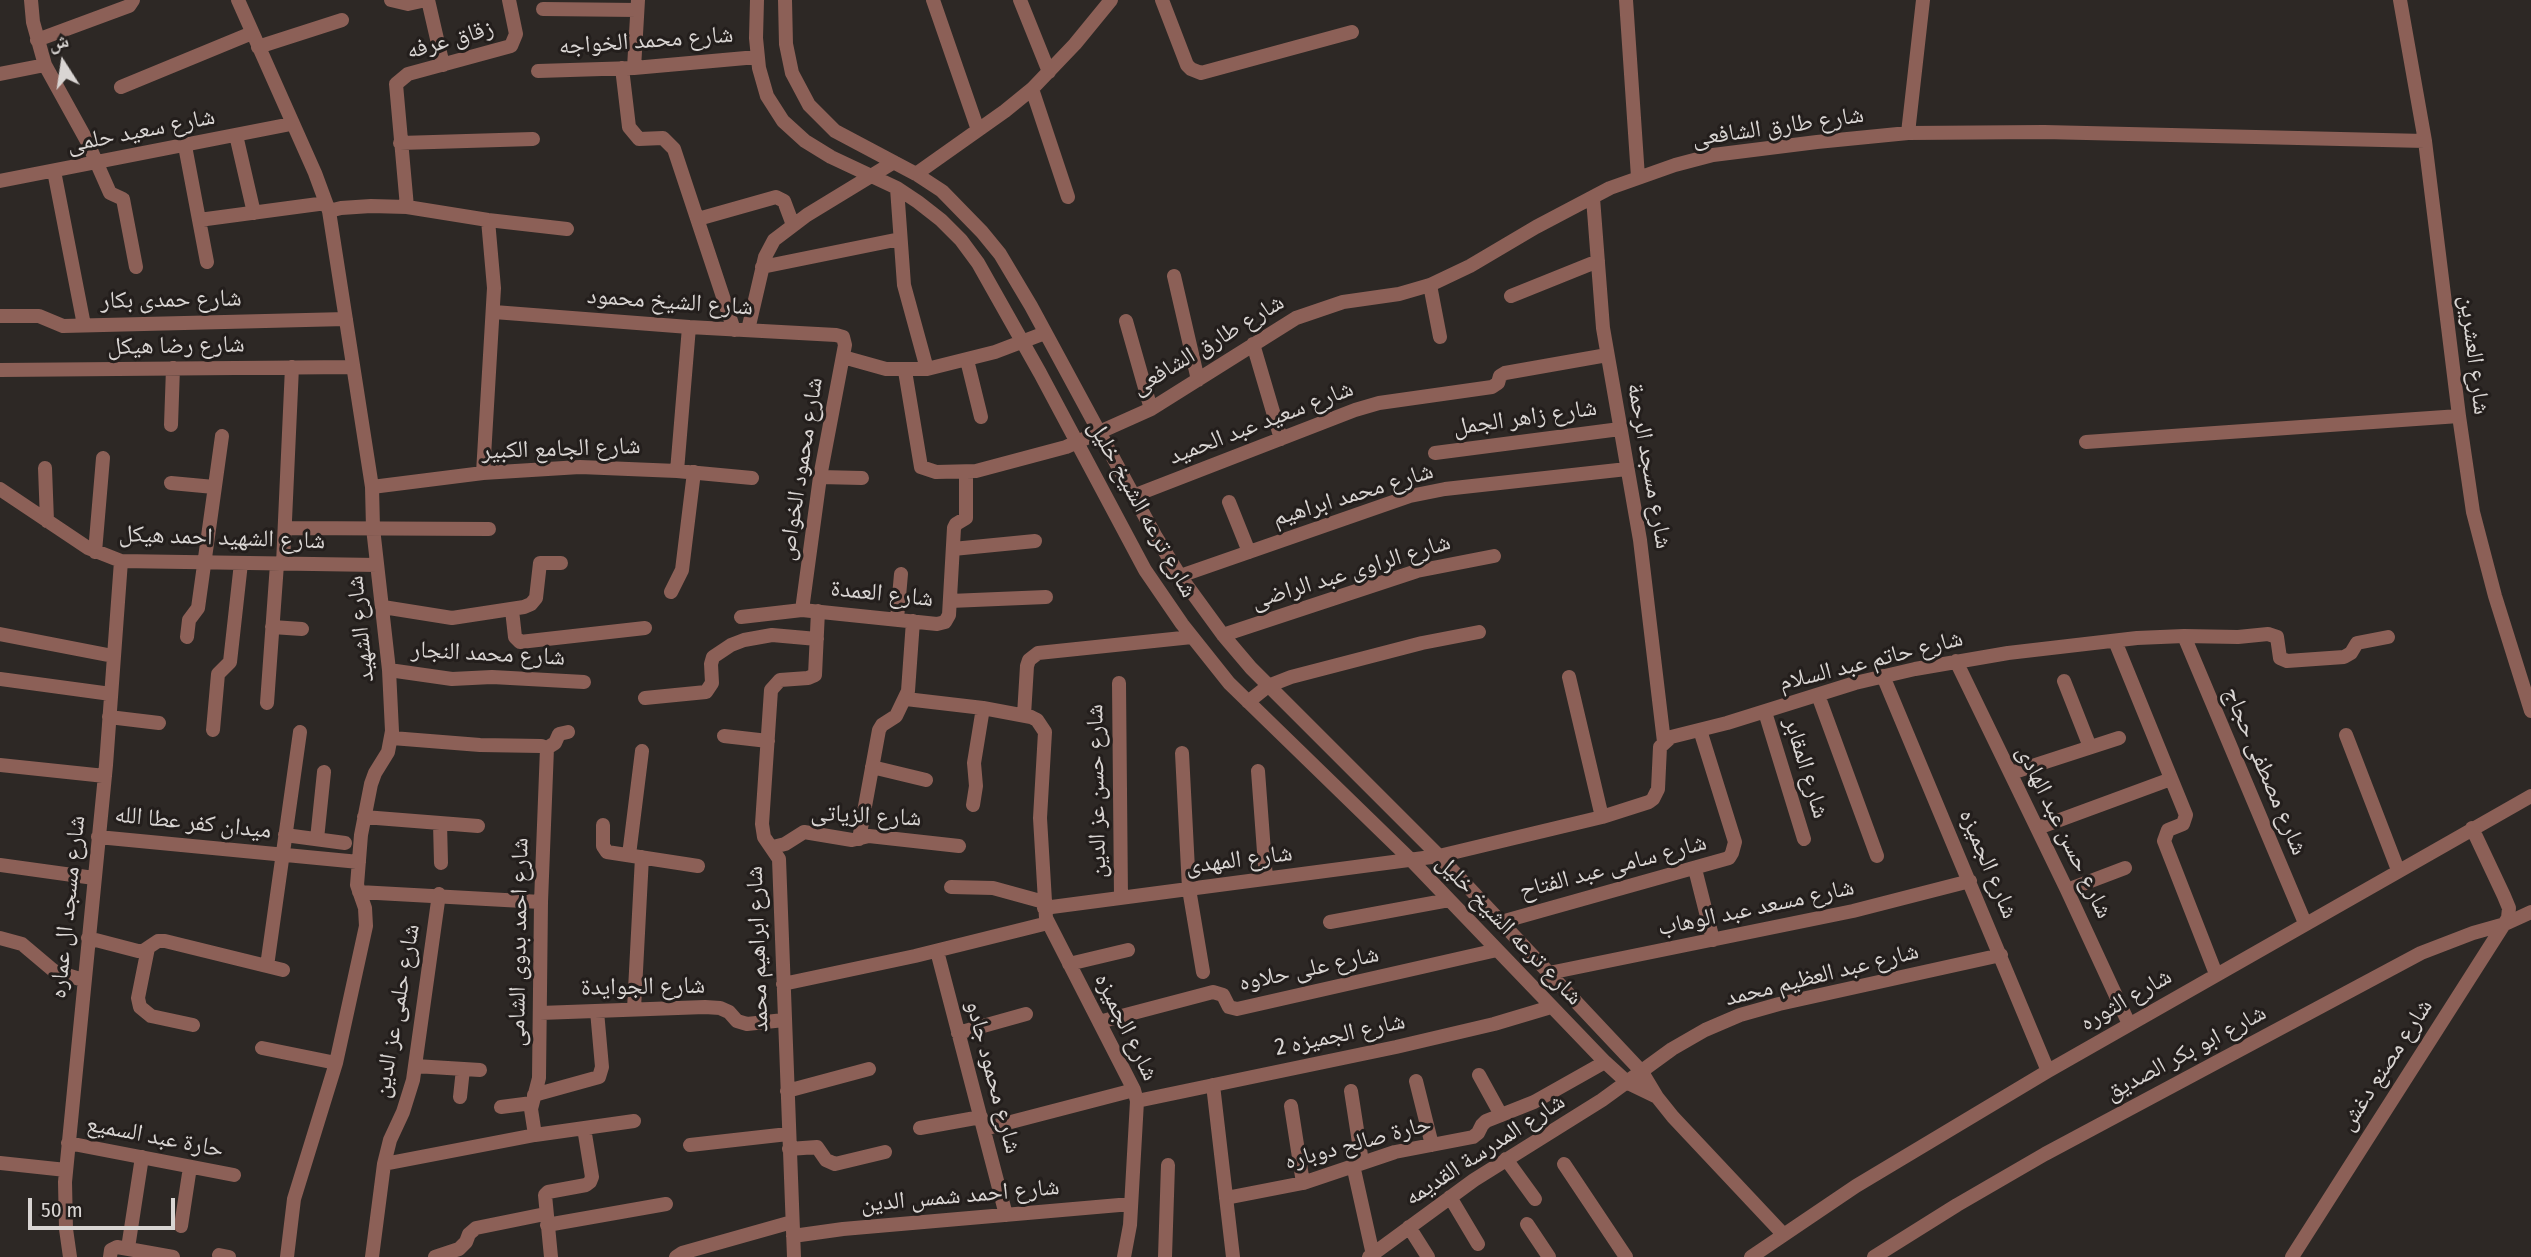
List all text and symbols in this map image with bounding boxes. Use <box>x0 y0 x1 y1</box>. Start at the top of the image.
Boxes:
street label: زقاق عرفه <box>403 14 497 66</box>
street label: شارع محمد الخواجه <box>558 21 734 61</box>
north arrow <box>28 28 98 98</box>
text: ش <box>46 29 71 55</box>
street label: شارع طارق الشافعى <box>1690 101 1866 153</box>
street label: شارع سعيد حلمى <box>65 103 217 159</box>
street label: شارع الشيخ محمود <box>586 282 754 322</box>
street label: شارع حمدى بكار <box>100 284 242 316</box>
street label: شارع طارق الشافعى <box>1126 288 1290 402</box>
street label: شارع العشرين <box>2452 294 2496 416</box>
street label: شارع رضا هيكل <box>107 330 245 362</box>
street label: شارع محمود الخواص <box>772 375 830 563</box>
street label: شارع سعيد عبد الحميد <box>1165 375 1357 471</box>
street label: شارع مسجد الرحمة <box>1620 381 1678 551</box>
street label: شارع زاهر الجمل <box>1451 394 1599 442</box>
street label: شارع ترعه الشيخ خليل <box>1081 415 1203 603</box>
street label: شارع الجامع الكبير <box>481 432 641 466</box>
street label: شارع محمد ابراهيم <box>1269 457 1437 533</box>
street label: شارع الشهيد احمد هيكل <box>118 520 326 556</box>
street label: شارع الراوى عبد الراضى <box>1248 528 1454 616</box>
street label: شارع الشهيد <box>341 574 381 684</box>
street label: شارع العمدة <box>829 574 935 614</box>
street label: شارع حاتم عبد السلام <box>1776 624 1966 698</box>
street label: شارع محمد النجار <box>410 636 566 672</box>
street label: شارع مصطفى حجاج <box>2217 683 2313 859</box>
street label: شارع حسن عز الدين <box>1081 704 1113 878</box>
street label: شارع المقابر <box>1777 714 1835 822</box>
street label: شارع حسن عبد الهادى <box>2010 741 2118 923</box>
street label: شارع الزياتى <box>810 799 922 833</box>
street label: ميدان كفر عطا الله <box>113 800 273 846</box>
street label: شارع الجميزه <box>1952 805 2024 923</box>
street label: شارع مسجد ال عماره <box>44 814 92 1000</box>
street label: شارع سامى عبد الفتاح <box>1516 828 1710 906</box>
street label: شارع احمد بدوى الشامى <box>503 837 535 1047</box>
street label: شارع المهدى <box>1184 839 1294 881</box>
street label: شارع ترعه الشيخ خليل <box>1430 849 1588 1011</box>
street label: شارع ابراهيم محمد <box>741 865 775 1033</box>
street label: شارع مسعد عبد الوهاب <box>1655 873 1857 943</box>
street label: شارع حلمى عز الدين <box>368 922 426 1100</box>
street label: شارع عبد العظيم محمد <box>1722 937 1922 1013</box>
street label: شارع على حلاوه <box>1236 940 1382 998</box>
street label: شارع الثوره <box>2075 962 2177 1038</box>
street label: شارع الجميزه <box>1088 969 1164 1085</box>
street label: شارع الجوايدة <box>581 972 705 1002</box>
street label: شارع مصنع دغش <box>2333 994 2439 1136</box>
street label: شارع محمود جادو <box>959 997 1027 1157</box>
street label: شارع ابو بكر الصديق <box>2101 999 2271 1107</box>
street label: شارع الجميزه 2 <box>1272 1007 1408 1063</box>
street label: شارع المدرسة القديمه <box>1399 1087 1571 1213</box>
street label: حارة عبد السميع <box>84 1110 226 1164</box>
street label: حارة صالح دوباره <box>1282 1110 1434 1176</box>
street label: شارع احمد شمس الدين <box>859 1173 1061 1219</box>
scale bar <box>32 1184 178 1228</box>
text: 50 m <box>41 1197 83 1223</box>

